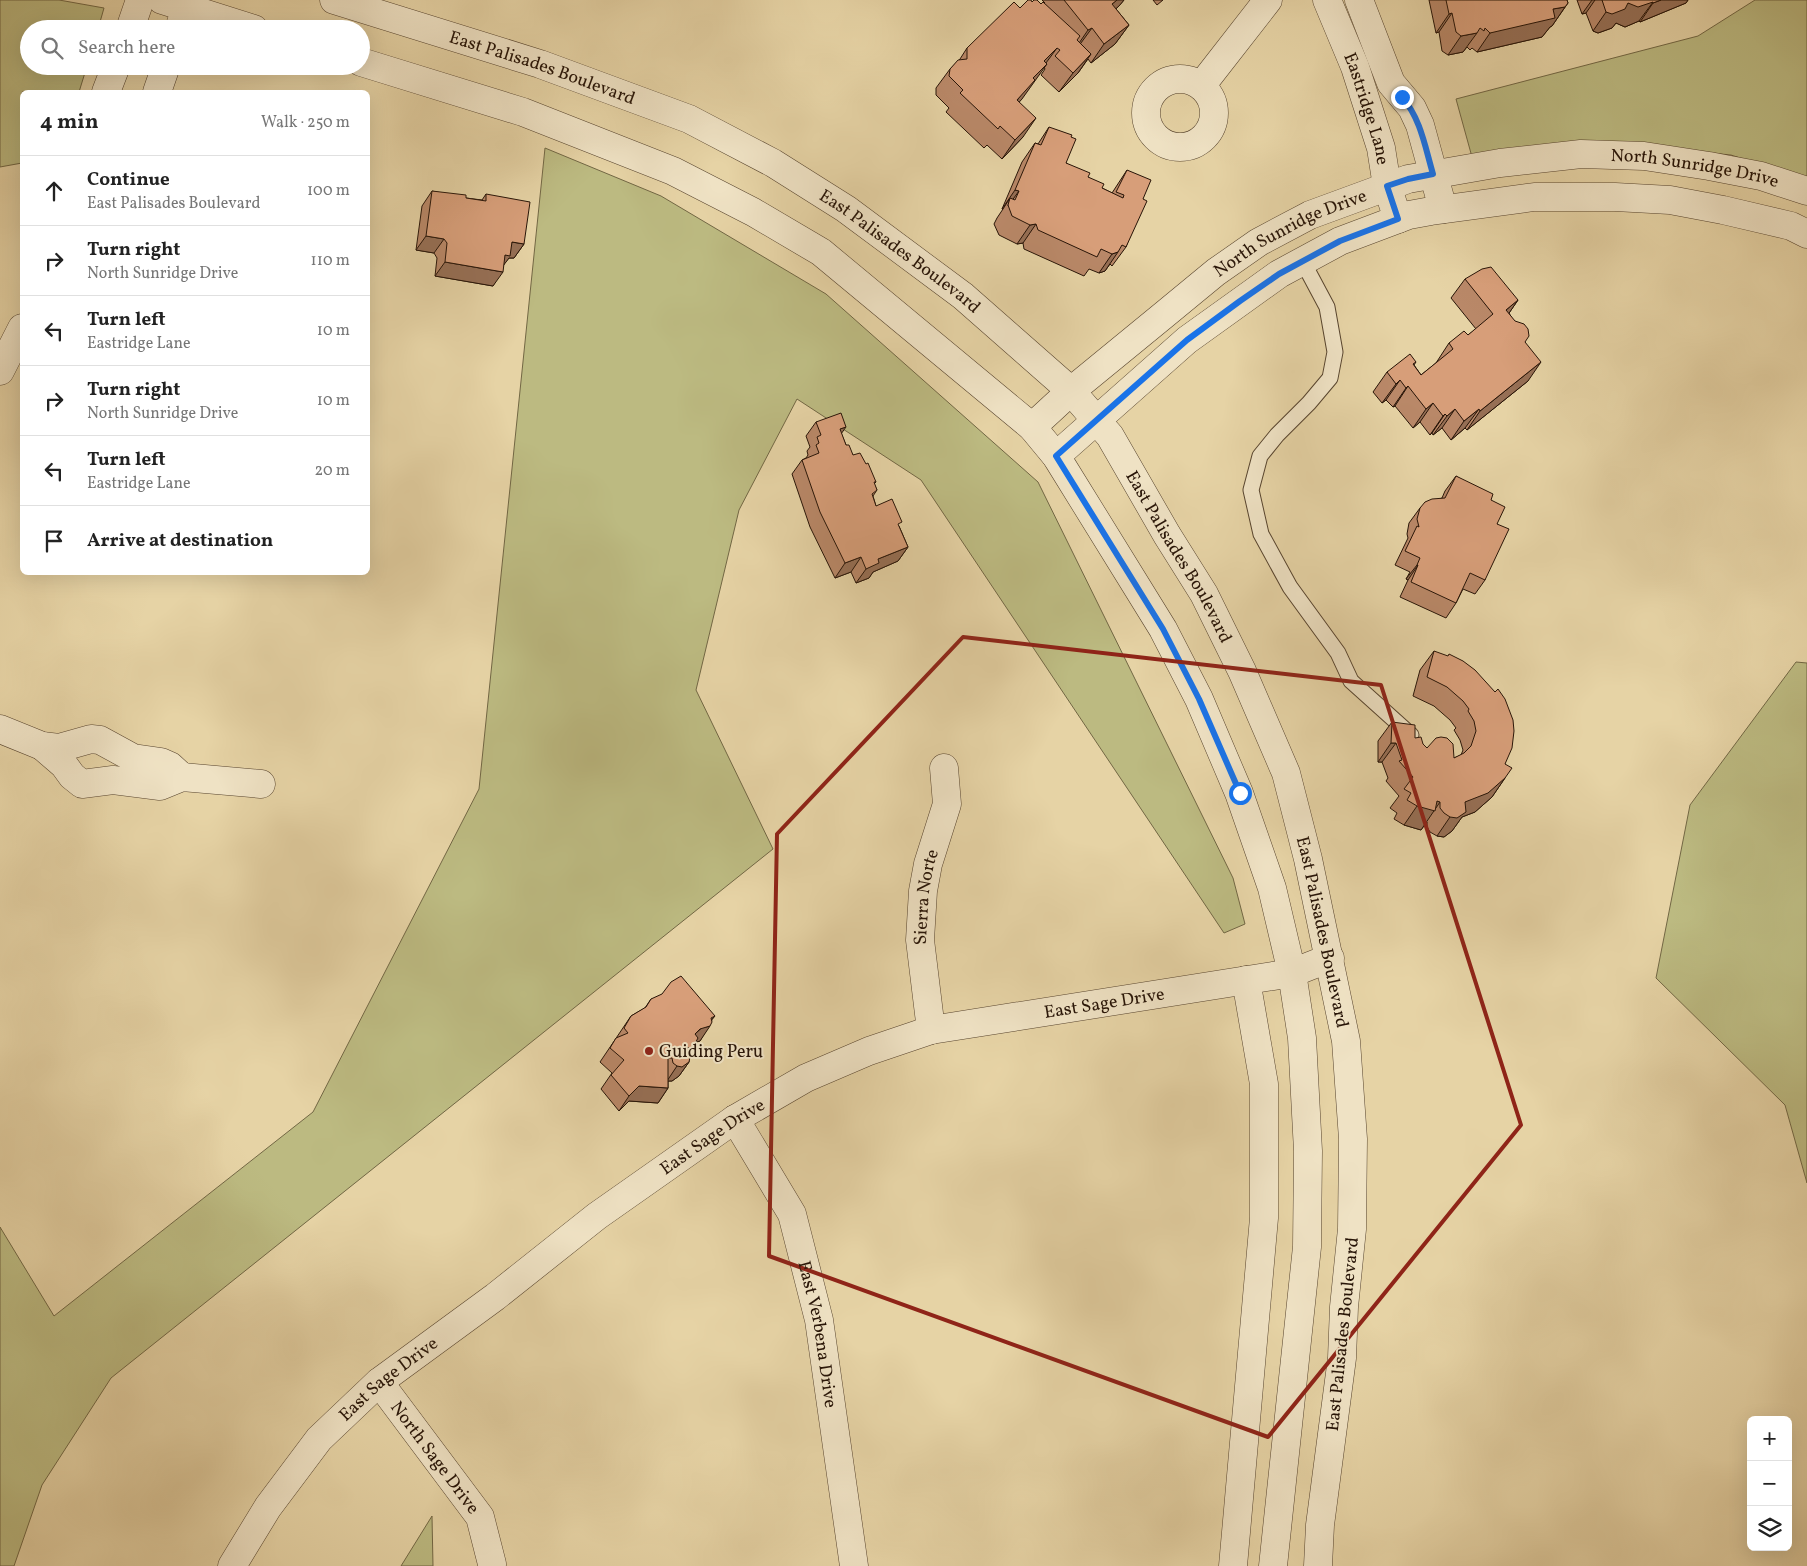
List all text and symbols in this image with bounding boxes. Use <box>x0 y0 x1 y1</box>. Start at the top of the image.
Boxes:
search box <box>20 20 370 75</box>
street label: East Palisades Boulevard <box>446 25 639 112</box>
icon: search <box>38 34 66 62</box>
text: Search here <box>78 35 175 61</box>
street label: Eastridge Lane <box>1336 49 1394 167</box>
route end <box>1391 86 1414 109</box>
text: 4 min <box>40 108 99 137</box>
text: Walk · 250 m <box>261 112 350 134</box>
street label: North Sunridge Drive <box>1610 144 1782 195</box>
text: Continue <box>87 167 170 193</box>
icon: ahead <box>40 177 68 205</box>
text: 100 m <box>307 180 350 202</box>
street label: East Palisades Boulevard <box>814 184 985 320</box>
street label: North Sunridge Drive <box>1209 184 1371 284</box>
text: East Palisades Boulevard <box>87 193 260 215</box>
text: Turn right <box>87 237 180 263</box>
icon: right <box>40 247 68 275</box>
text: 110 m <box>311 250 350 272</box>
text: North Sunridge Drive <box>87 263 238 285</box>
text: Turn left <box>87 307 166 333</box>
icon: left <box>40 317 68 345</box>
text: 10 m <box>317 320 350 342</box>
text: Eastridge Lane <box>87 333 191 355</box>
text: Turn right <box>87 377 180 403</box>
icon: right <box>40 387 68 415</box>
text: 10 m <box>317 390 350 412</box>
text: North Sunridge Drive <box>87 403 238 425</box>
text: Turn left <box>87 447 166 473</box>
icon: left <box>40 457 68 485</box>
text: 20 m <box>315 460 350 482</box>
street label: East Palisades Boulevard <box>1119 466 1237 648</box>
text: Eastridge Lane <box>87 473 191 495</box>
icon: arrive <box>40 527 68 555</box>
text: Arrive at destination <box>87 528 273 554</box>
route start <box>1229 782 1252 805</box>
street label: East Palisades Boulevard <box>1289 834 1354 1030</box>
street label: Sierra Norte <box>908 846 946 946</box>
street label: East Sage Drive <box>1042 982 1167 1026</box>
place label: Guiding Peru <box>659 1040 763 1065</box>
marker: Guiding Peru <box>643 1045 655 1057</box>
street label: East Sage Drive <box>655 1093 770 1182</box>
street label: East Palisades Boulevard <box>1321 1236 1366 1432</box>
street label: East Verbena Drive <box>790 1258 842 1410</box>
street label: East Sage Drive <box>334 1332 444 1428</box>
street label: North Sage Drive <box>384 1396 485 1520</box>
map controls <box>1747 1416 1792 1551</box>
button: + <box>1747 1416 1792 1461</box>
button: − <box>1747 1461 1792 1506</box>
button: layers <box>1747 1506 1792 1551</box>

